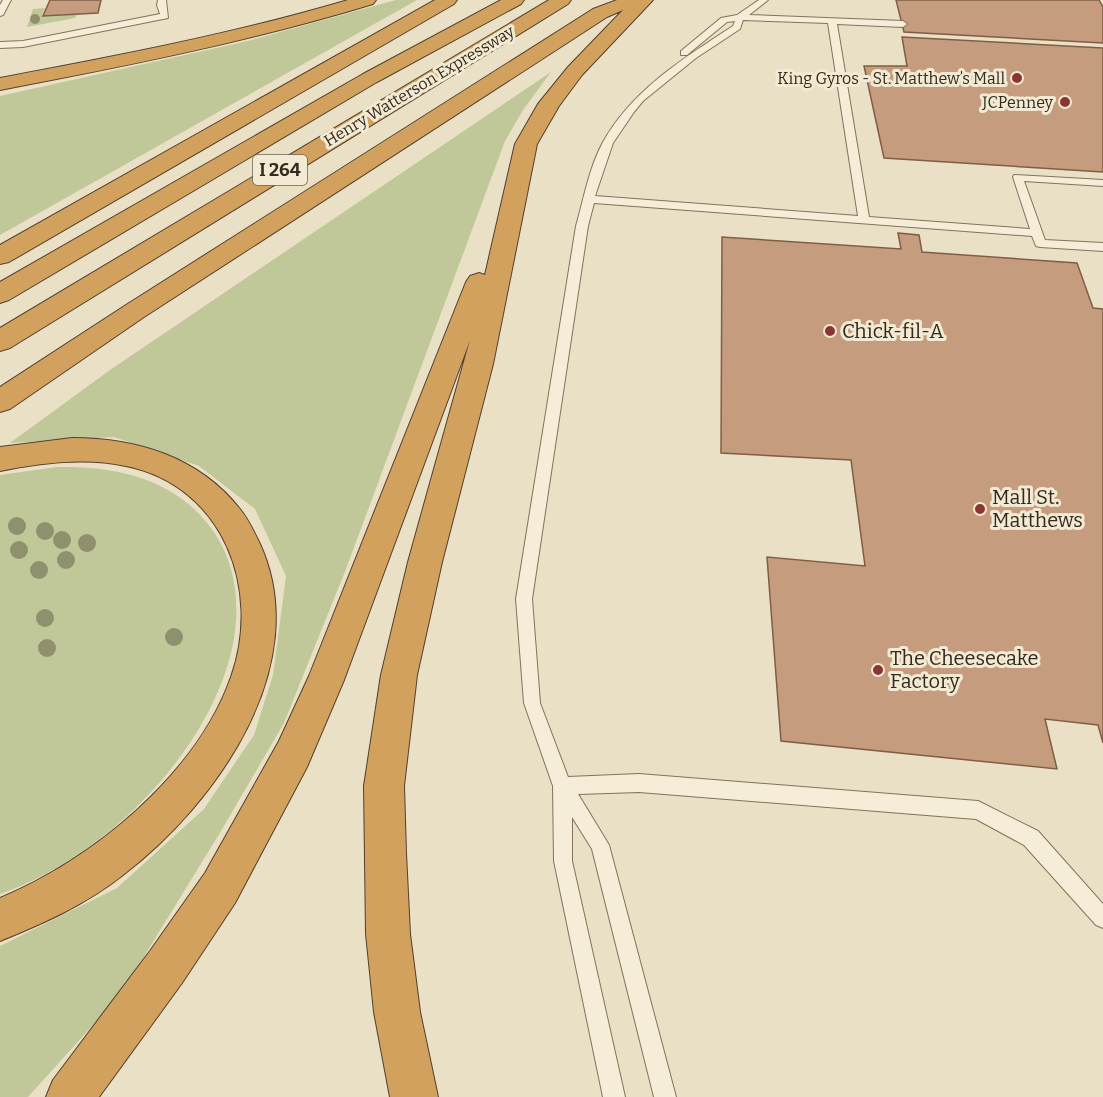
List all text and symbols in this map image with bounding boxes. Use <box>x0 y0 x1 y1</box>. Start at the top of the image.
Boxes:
street label: Henry Watterson Expressway <box>320 21 518 150</box>
place label: King Gyros - St. Matthew’s Mall <box>777 69 1005 88</box>
marker: King Gyros - St. Matthew’s Mall <box>1010 71 1024 85</box>
place label: JCPenney <box>981 93 1054 112</box>
marker: JCPenney <box>1058 95 1072 109</box>
road number: I 264 <box>253 155 307 185</box>
place label: Chick-fil-A <box>842 319 945 343</box>
marker: Chick-fil-A <box>823 324 837 338</box>
place label: Mall St. Matthews <box>992 485 1083 532</box>
marker: Mall St. Matthews <box>973 502 987 516</box>
place label: The Cheesecake Factory <box>890 646 1038 693</box>
marker: The Cheesecake Factory <box>871 663 885 677</box>

